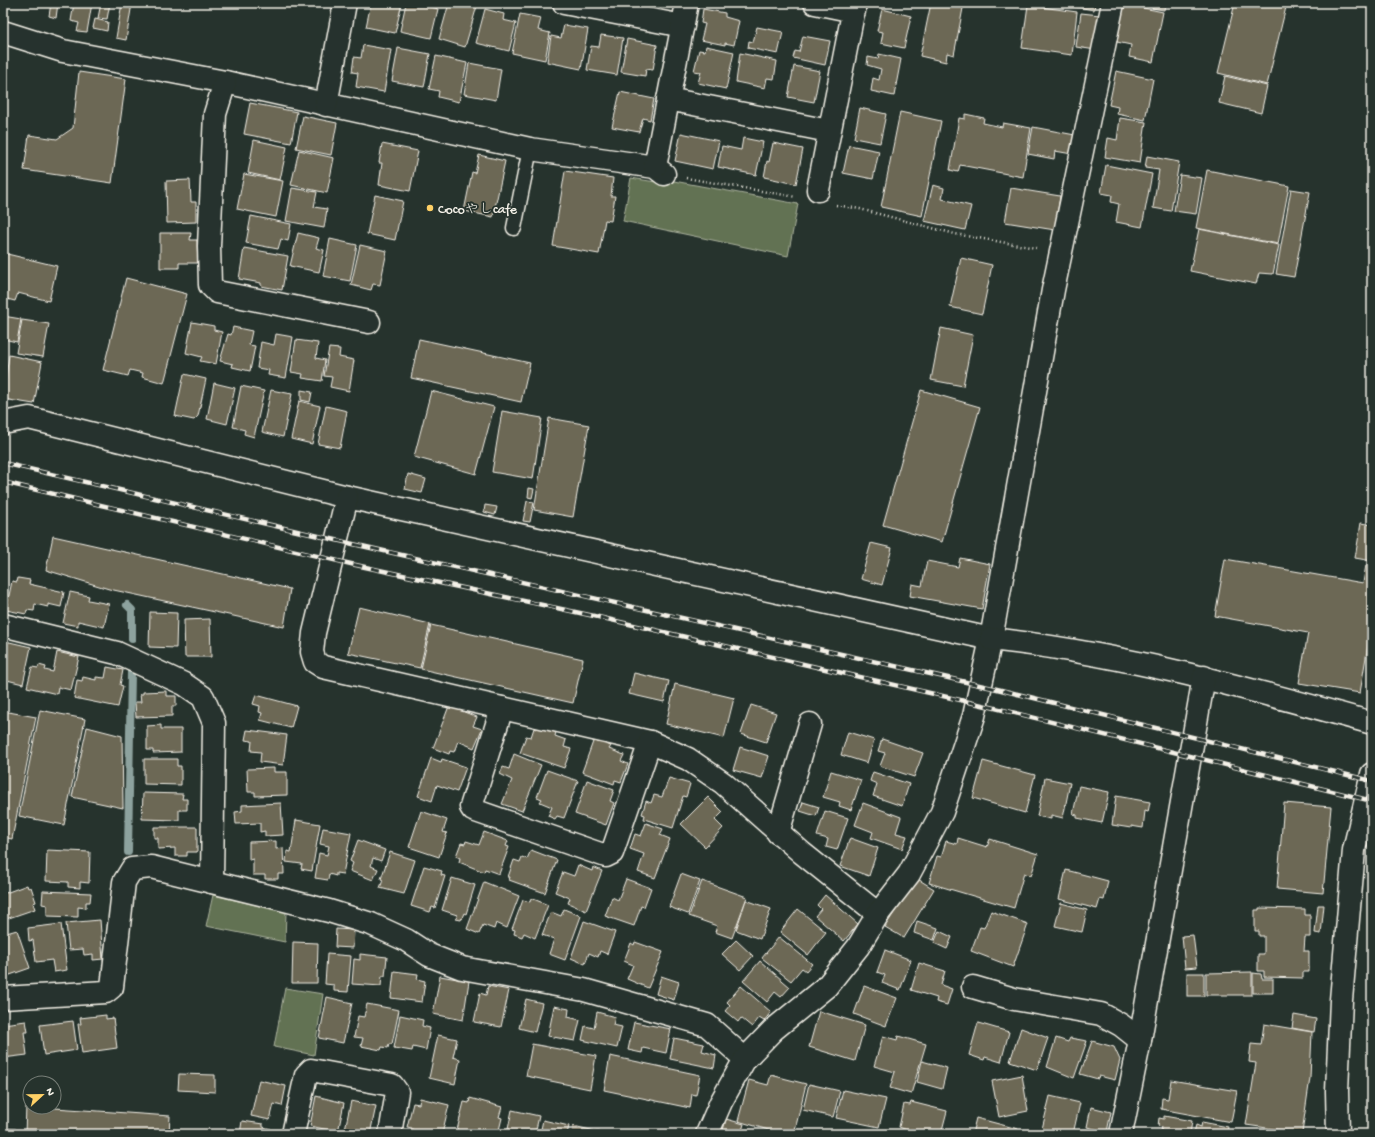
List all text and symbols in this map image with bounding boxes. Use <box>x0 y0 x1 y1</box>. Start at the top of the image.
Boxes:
place label: Cocoやしcafe <box>438 202 518 219</box>
marker: Cocoやしcafe <box>425 203 435 213</box>
north arrow <box>22 1075 62 1115</box>
text: N <box>43 1086 56 1098</box>

